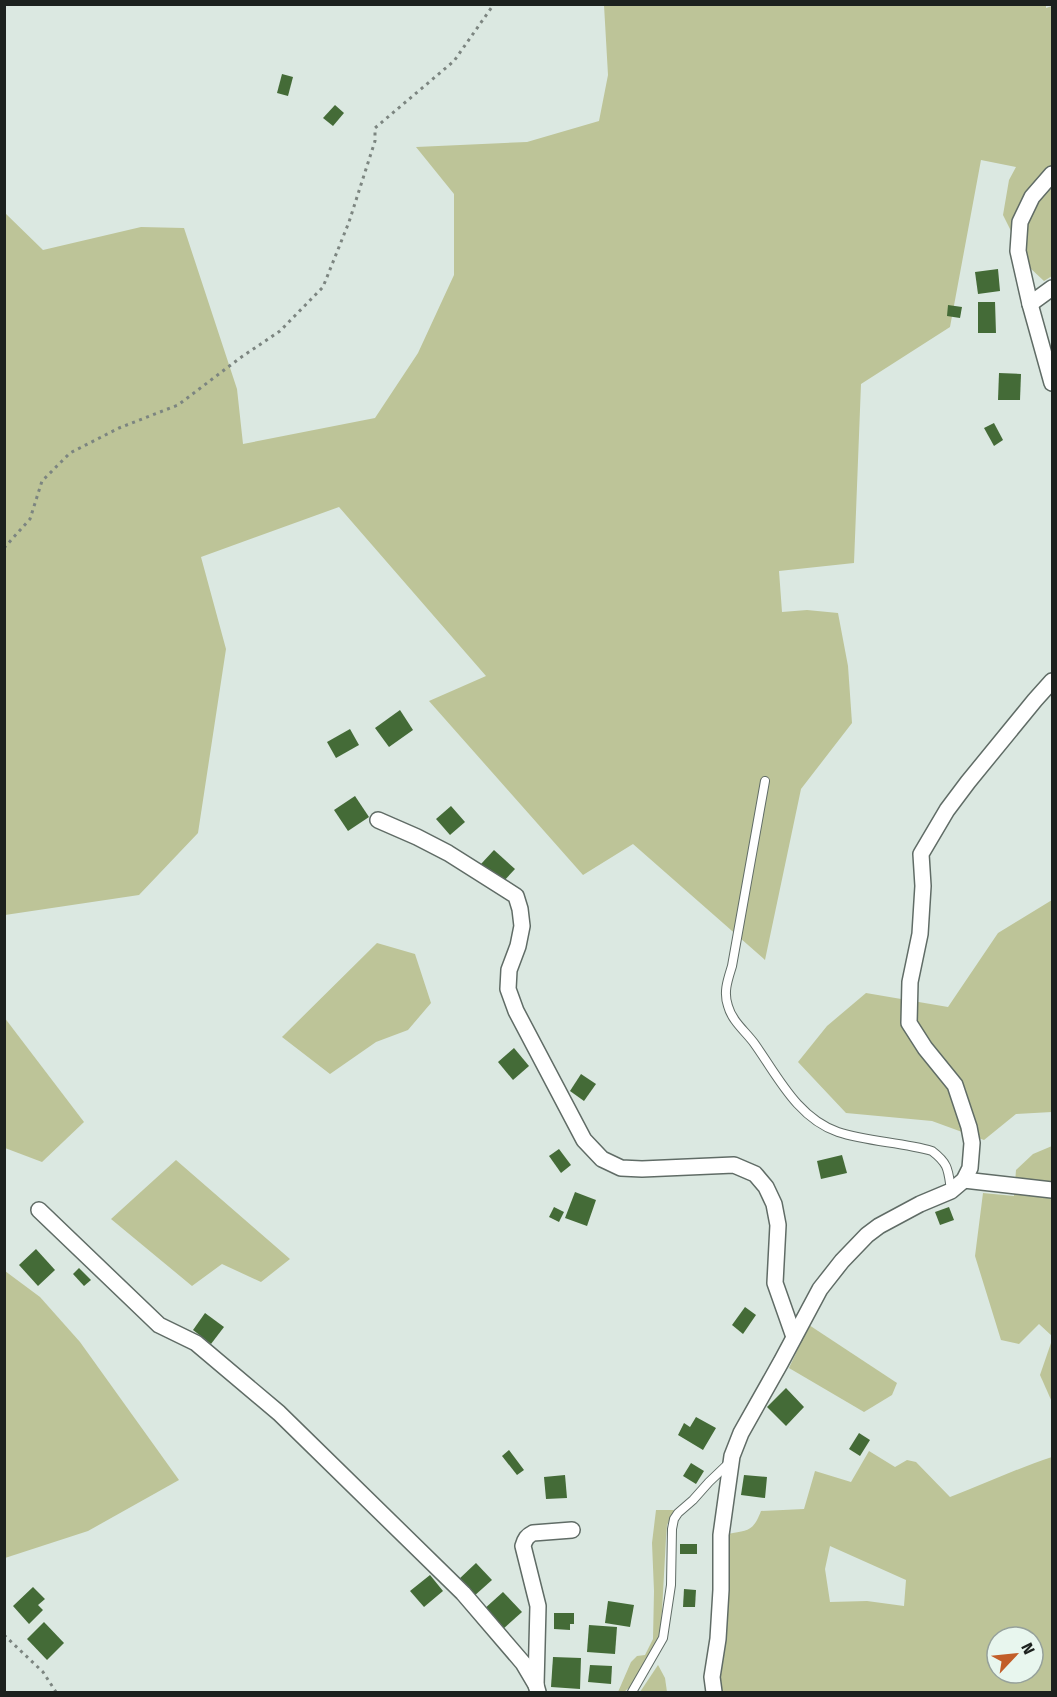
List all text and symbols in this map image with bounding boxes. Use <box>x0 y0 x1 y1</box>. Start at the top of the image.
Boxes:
north arrow <box>985 1625 1045 1685</box>
text: N <box>1017 1640 1039 1658</box>

